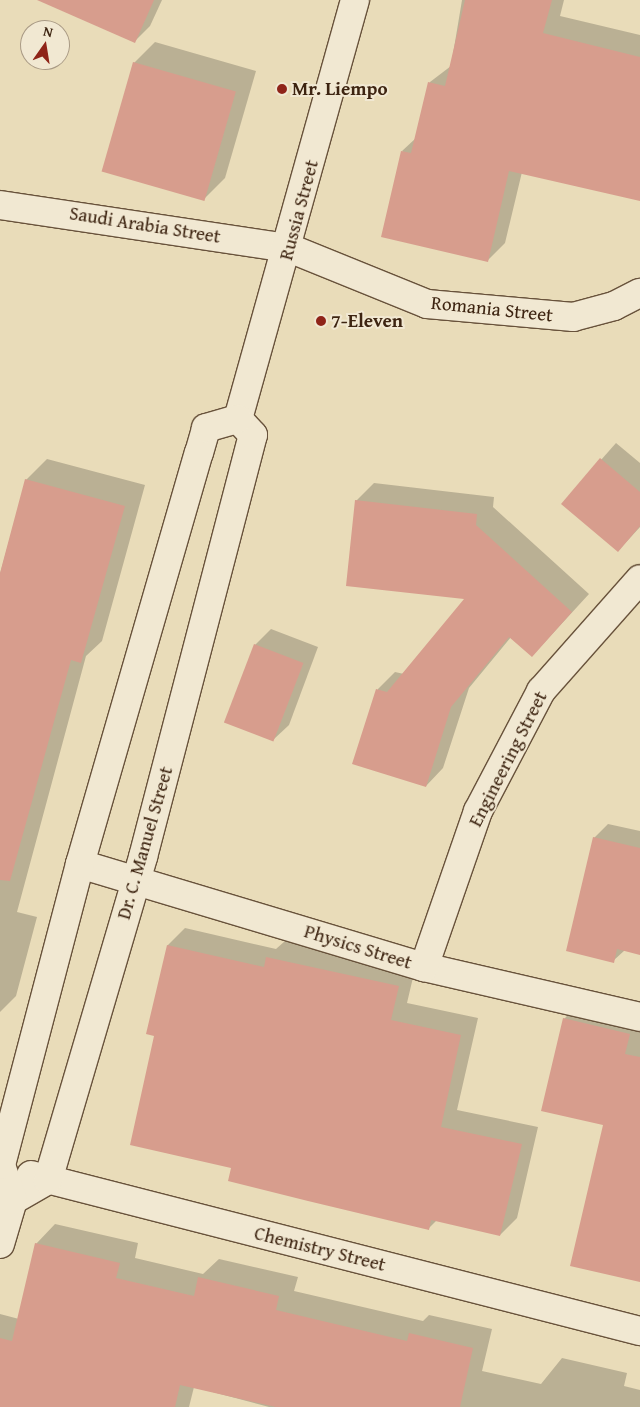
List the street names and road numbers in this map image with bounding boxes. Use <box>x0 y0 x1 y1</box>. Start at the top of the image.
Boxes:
street label: Russia Street <box>275 157 323 263</box>
street label: Saudi Arabia Street <box>68 202 222 248</box>
street label: Romania Street <box>430 291 554 327</box>
street label: Engineering Street <box>464 687 552 831</box>
street label: Dr. C. Manuel Street <box>112 764 178 922</box>
street label: Physics Street <box>301 920 415 974</box>
street label: Chemistry Street <box>252 1222 388 1276</box>

